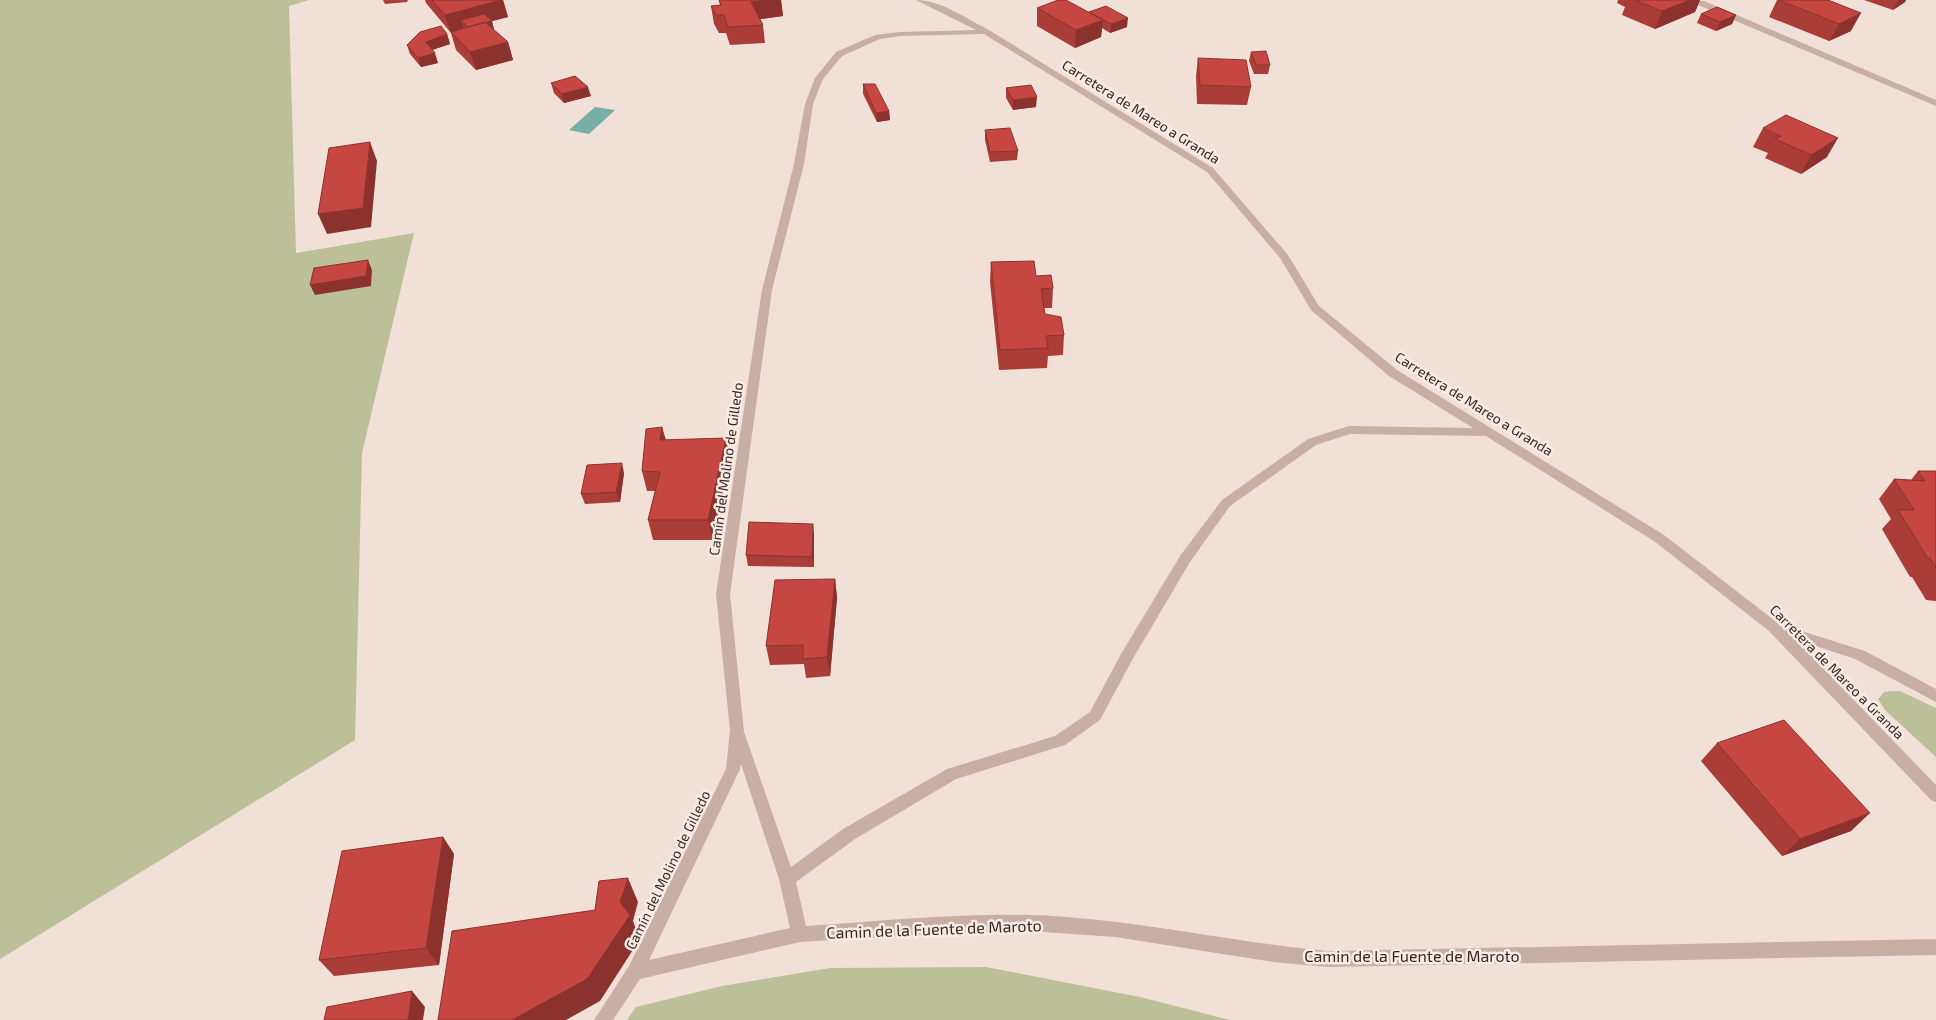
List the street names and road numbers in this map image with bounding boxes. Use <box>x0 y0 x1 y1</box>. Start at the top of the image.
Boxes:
street label: Carretera de Mareo a Granda <box>1059 56 1223 167</box>
street label: Carretera de Mareo a Granda <box>1392 348 1556 459</box>
street label: Camín del Molino de Gilledo <box>705 381 746 557</box>
street label: Carretera de Mareo a Granda <box>1767 601 1908 742</box>
street label: Camín del Molino de Gilledo <box>622 787 714 952</box>
street label: Camin de la Fuente de Maroto <box>826 915 1042 942</box>
street label: Camin de la Fuente de Maroto <box>1304 946 1520 965</box>

